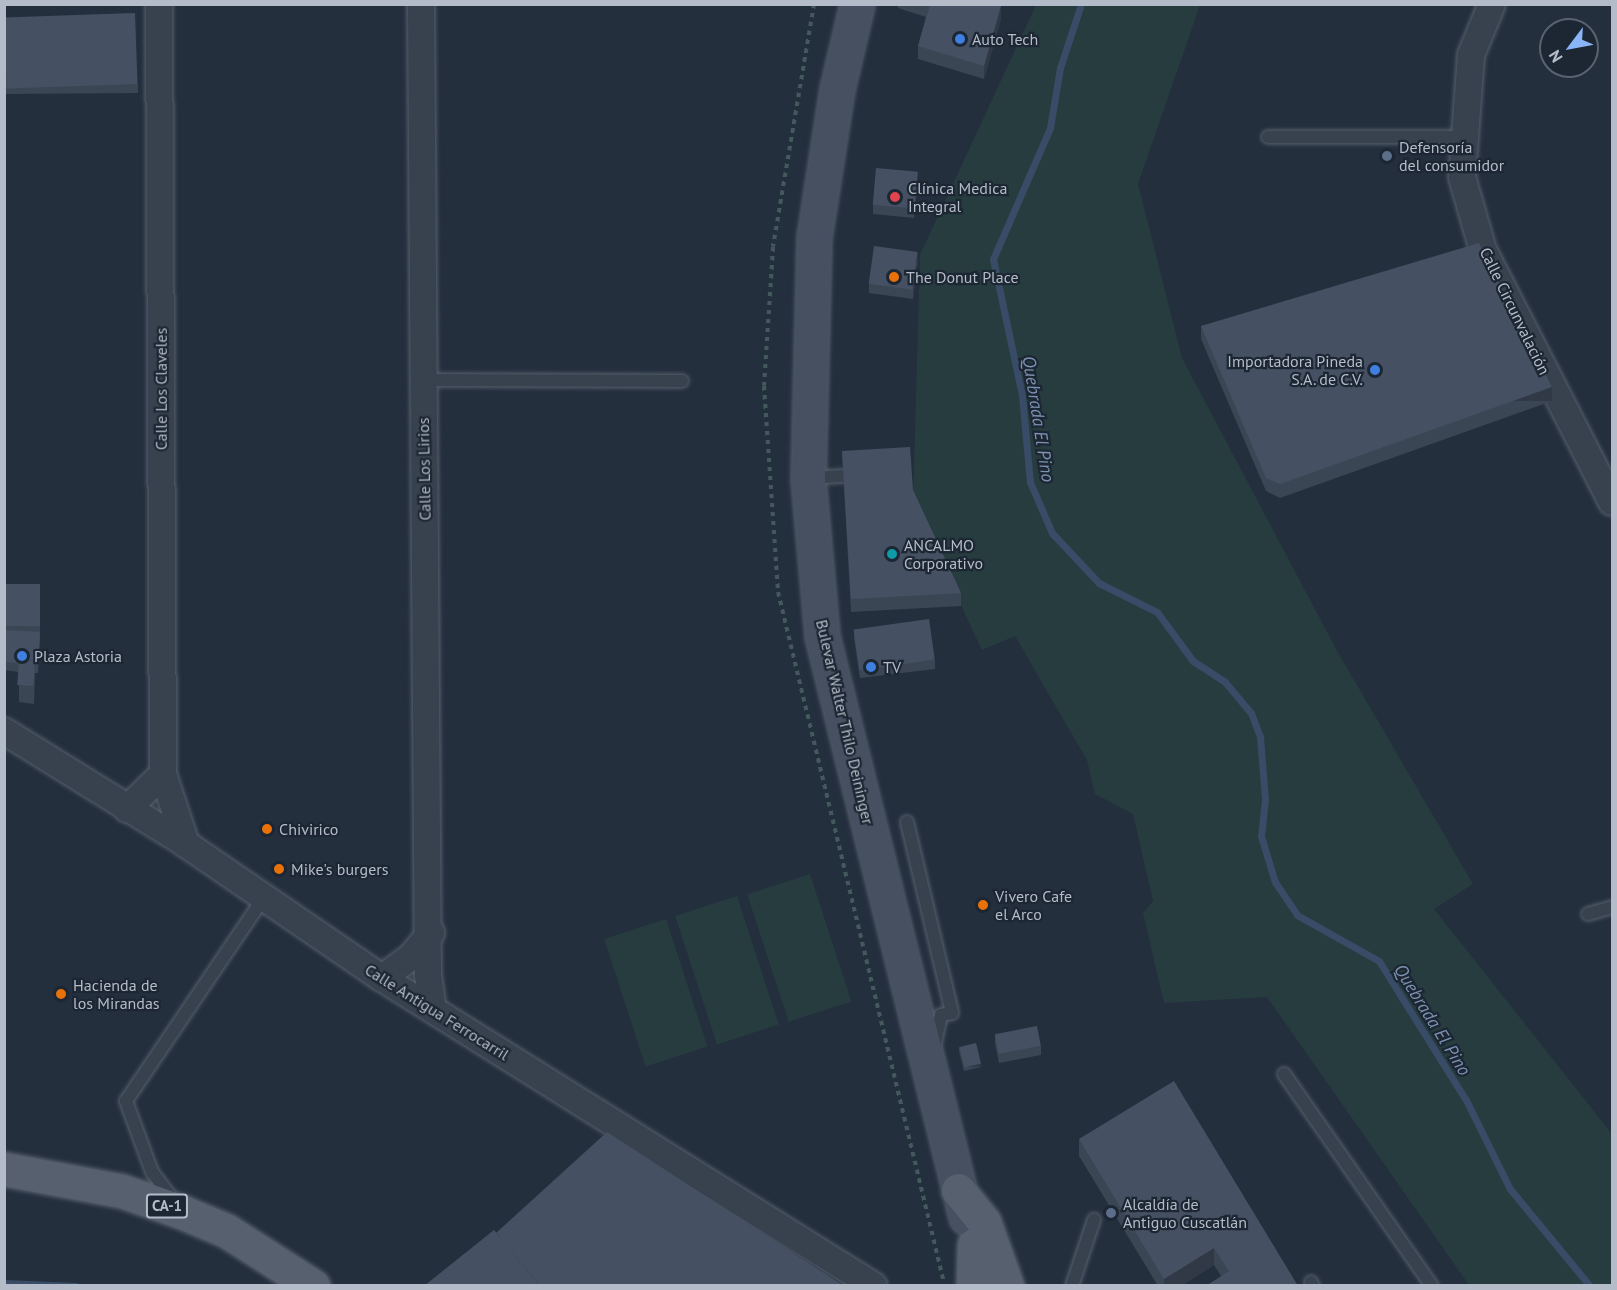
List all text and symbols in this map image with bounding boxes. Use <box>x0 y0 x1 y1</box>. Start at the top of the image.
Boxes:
north arrow <box>1539 18 1599 78</box>
place label: Auto Tech <box>972 29 1039 49</box>
marker: Auto Tech <box>953 32 967 46</box>
text: N <box>1544 47 1567 66</box>
place label: Defensoría del consumidor <box>1399 137 1504 175</box>
marker: Defensoría del consumidor <box>1380 149 1394 163</box>
place label: Clínica Medica Integral <box>908 178 1007 216</box>
marker: Clínica Medica Integral <box>886 188 904 206</box>
street label: Calle Circunvalación <box>1476 244 1554 378</box>
place label: The Donut Place <box>906 267 1019 287</box>
marker: The Donut Place <box>887 270 901 284</box>
street label: Calle Los Claveles <box>151 328 171 450</box>
place label: Importadora Pineda S.A. de C.V. <box>1227 351 1363 389</box>
water label: Quebrada El Pino <box>1017 354 1059 484</box>
marker: Importadora Pineda S.A. de C.V. <box>1368 363 1382 377</box>
street label: Calle Los Lirios <box>414 417 434 521</box>
place label: ANCALMO Corporativo <box>904 535 983 573</box>
marker: ANCALMO Corporativo <box>885 547 899 561</box>
street label: Bulevar Walter Thilo Deininger <box>812 617 878 827</box>
place label: Plaza Astoria <box>34 646 122 666</box>
marker: Plaza Astoria <box>15 649 29 663</box>
place label: TV <box>883 657 901 677</box>
marker: TV <box>864 660 878 674</box>
place label: Chivirico <box>279 819 338 839</box>
marker: Chivirico <box>260 822 274 836</box>
place label: Mike's burgers <box>291 859 388 879</box>
marker: Mike's burgers <box>272 862 286 876</box>
place label: Vivero Cafe el Arco <box>995 886 1072 924</box>
marker: Vivero Cafe el Arco <box>976 898 990 912</box>
street label: Calle Antigua Ferrocarril <box>361 960 513 1064</box>
water label: Quebrada El Pino <box>1389 960 1475 1080</box>
place label: Hacienda de los Mirandas <box>73 975 160 1013</box>
marker: Hacienda de los Mirandas <box>54 987 68 1001</box>
road number: CA-1 <box>144 1194 190 1218</box>
place label: Alcaldía de Antiguo Cuscatlán <box>1123 1194 1247 1232</box>
marker: Alcaldía de Antiguo Cuscatlán <box>1104 1206 1118 1220</box>

